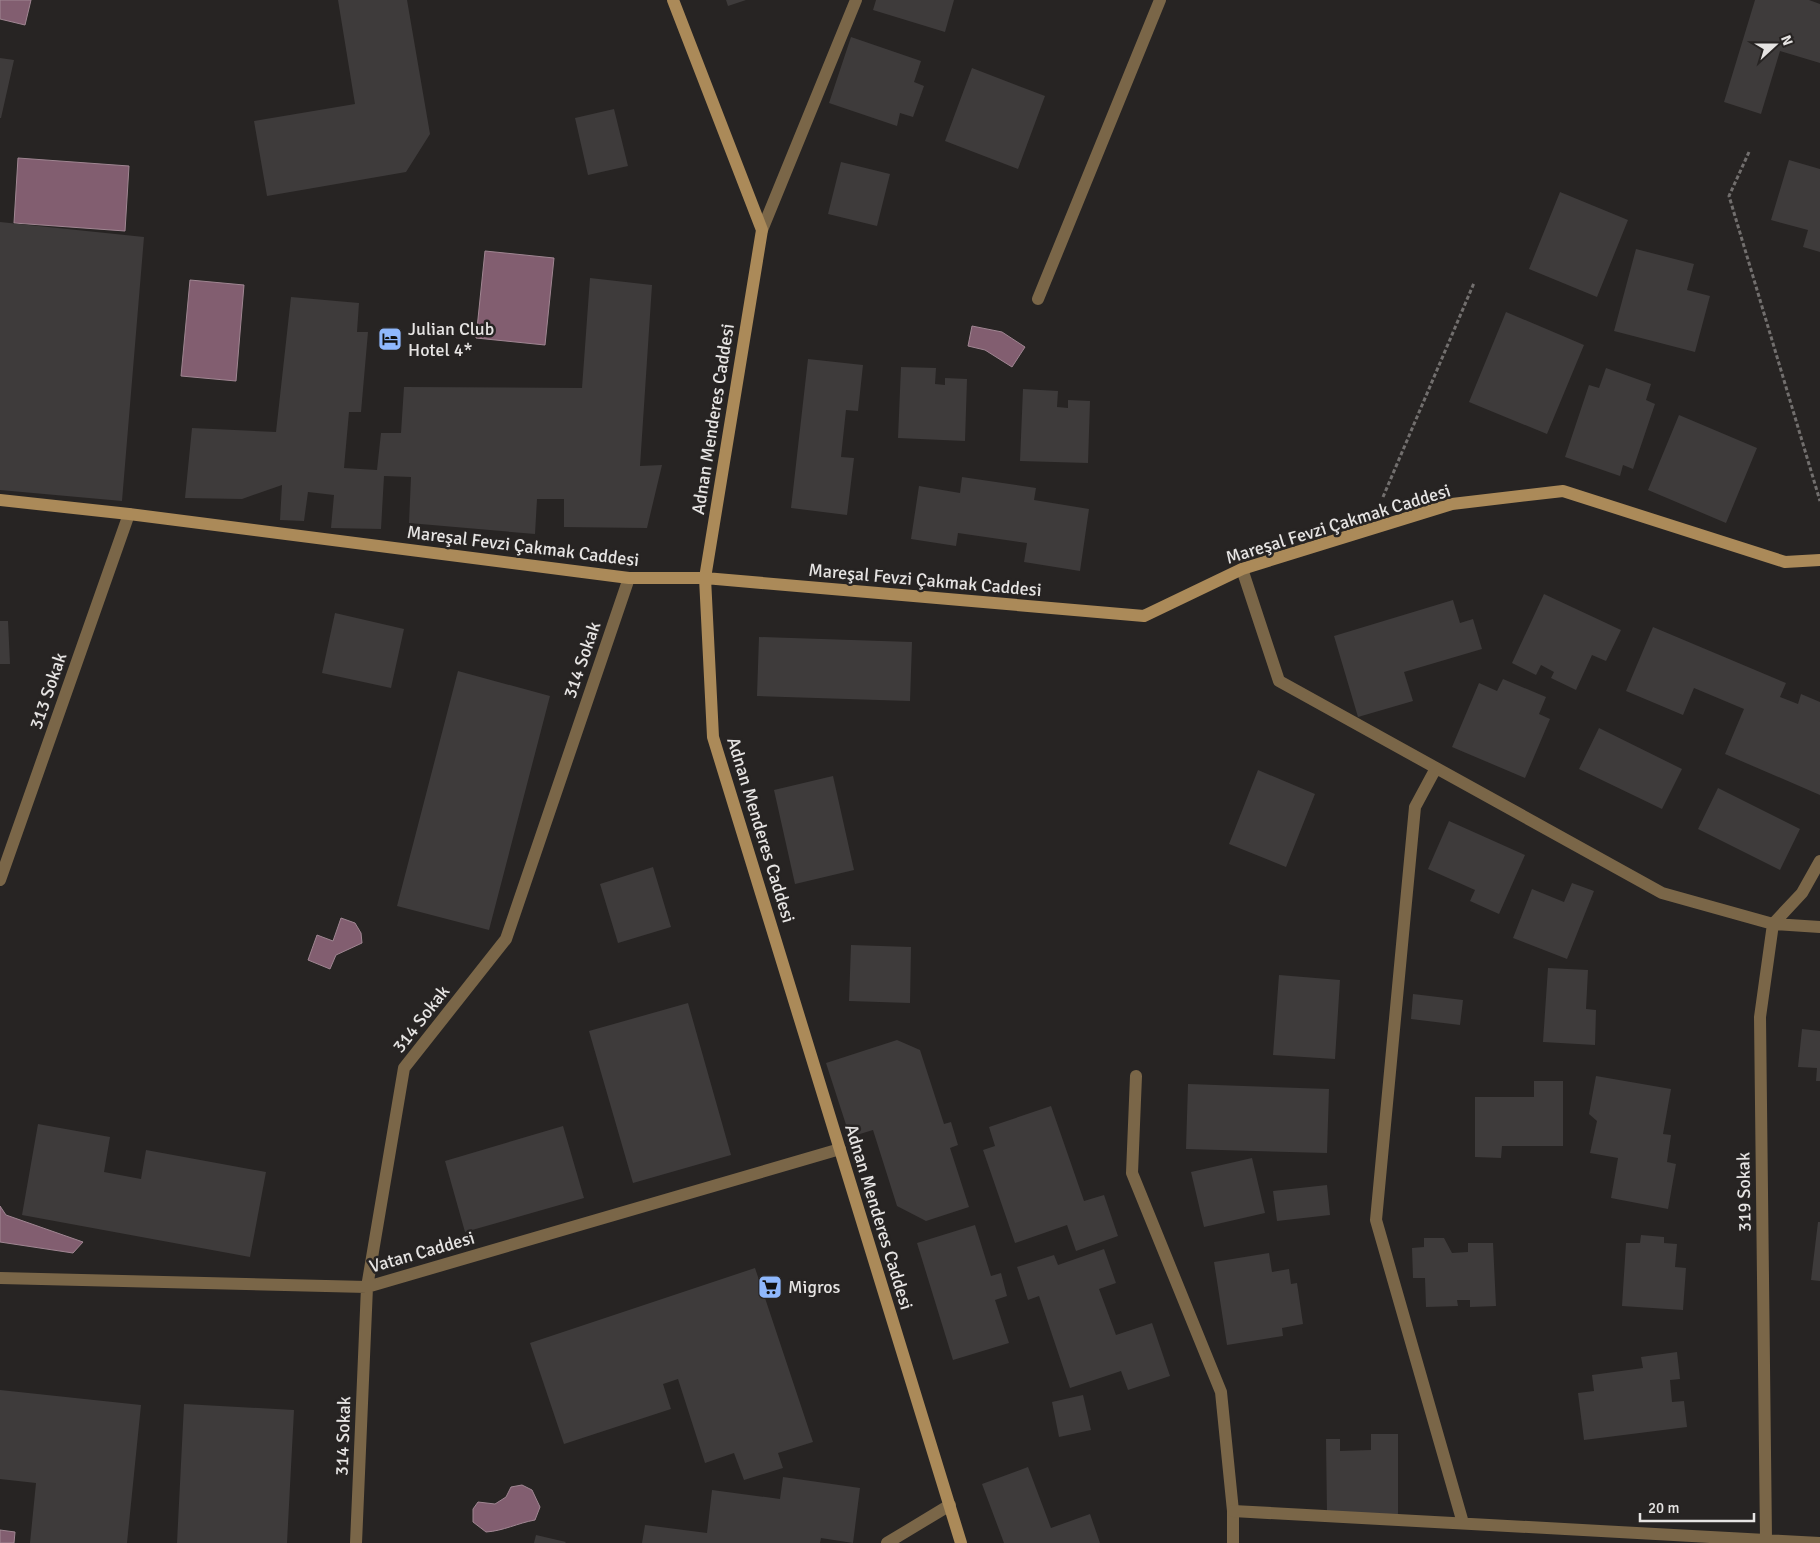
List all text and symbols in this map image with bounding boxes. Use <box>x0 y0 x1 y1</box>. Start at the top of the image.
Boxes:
north arrow <box>1750 20 1800 70</box>
text: N <box>1777 33 1796 48</box>
place label: Julian Club Hotel 4* <box>408 318 494 361</box>
street label: Adnan Menderes Caddesi <box>687 322 739 516</box>
hotel icon: Julian Club Hotel 4* <box>377 326 403 352</box>
street label: Mareşal Fevzi Çakmak Caddesi <box>1223 479 1453 569</box>
street label: Mareşal Fevzi Çakmak Caddesi <box>406 521 640 571</box>
street label: Mareşal Fevzi Çakmak Caddesi <box>807 559 1043 601</box>
street label: 314 Sokak <box>559 619 605 701</box>
street label: 313 Sokak <box>25 650 71 732</box>
street label: Adnan Menderes Caddesi <box>722 735 800 925</box>
street label: 314 Sokak <box>388 981 454 1057</box>
street label: Adnan Menderes Caddesi <box>840 1122 918 1312</box>
street label: 319 Sokak <box>1732 1152 1756 1232</box>
street label: Vatan Caddesi <box>367 1226 477 1278</box>
supermarket icon: Migros <box>757 1274 783 1300</box>
place label: Migros <box>788 1276 841 1298</box>
street label: 314 Sokak <box>331 1396 355 1476</box>
scale bar <box>1640 1490 1754 1522</box>
text: 20 m <box>1648 1499 1679 1517</box>

